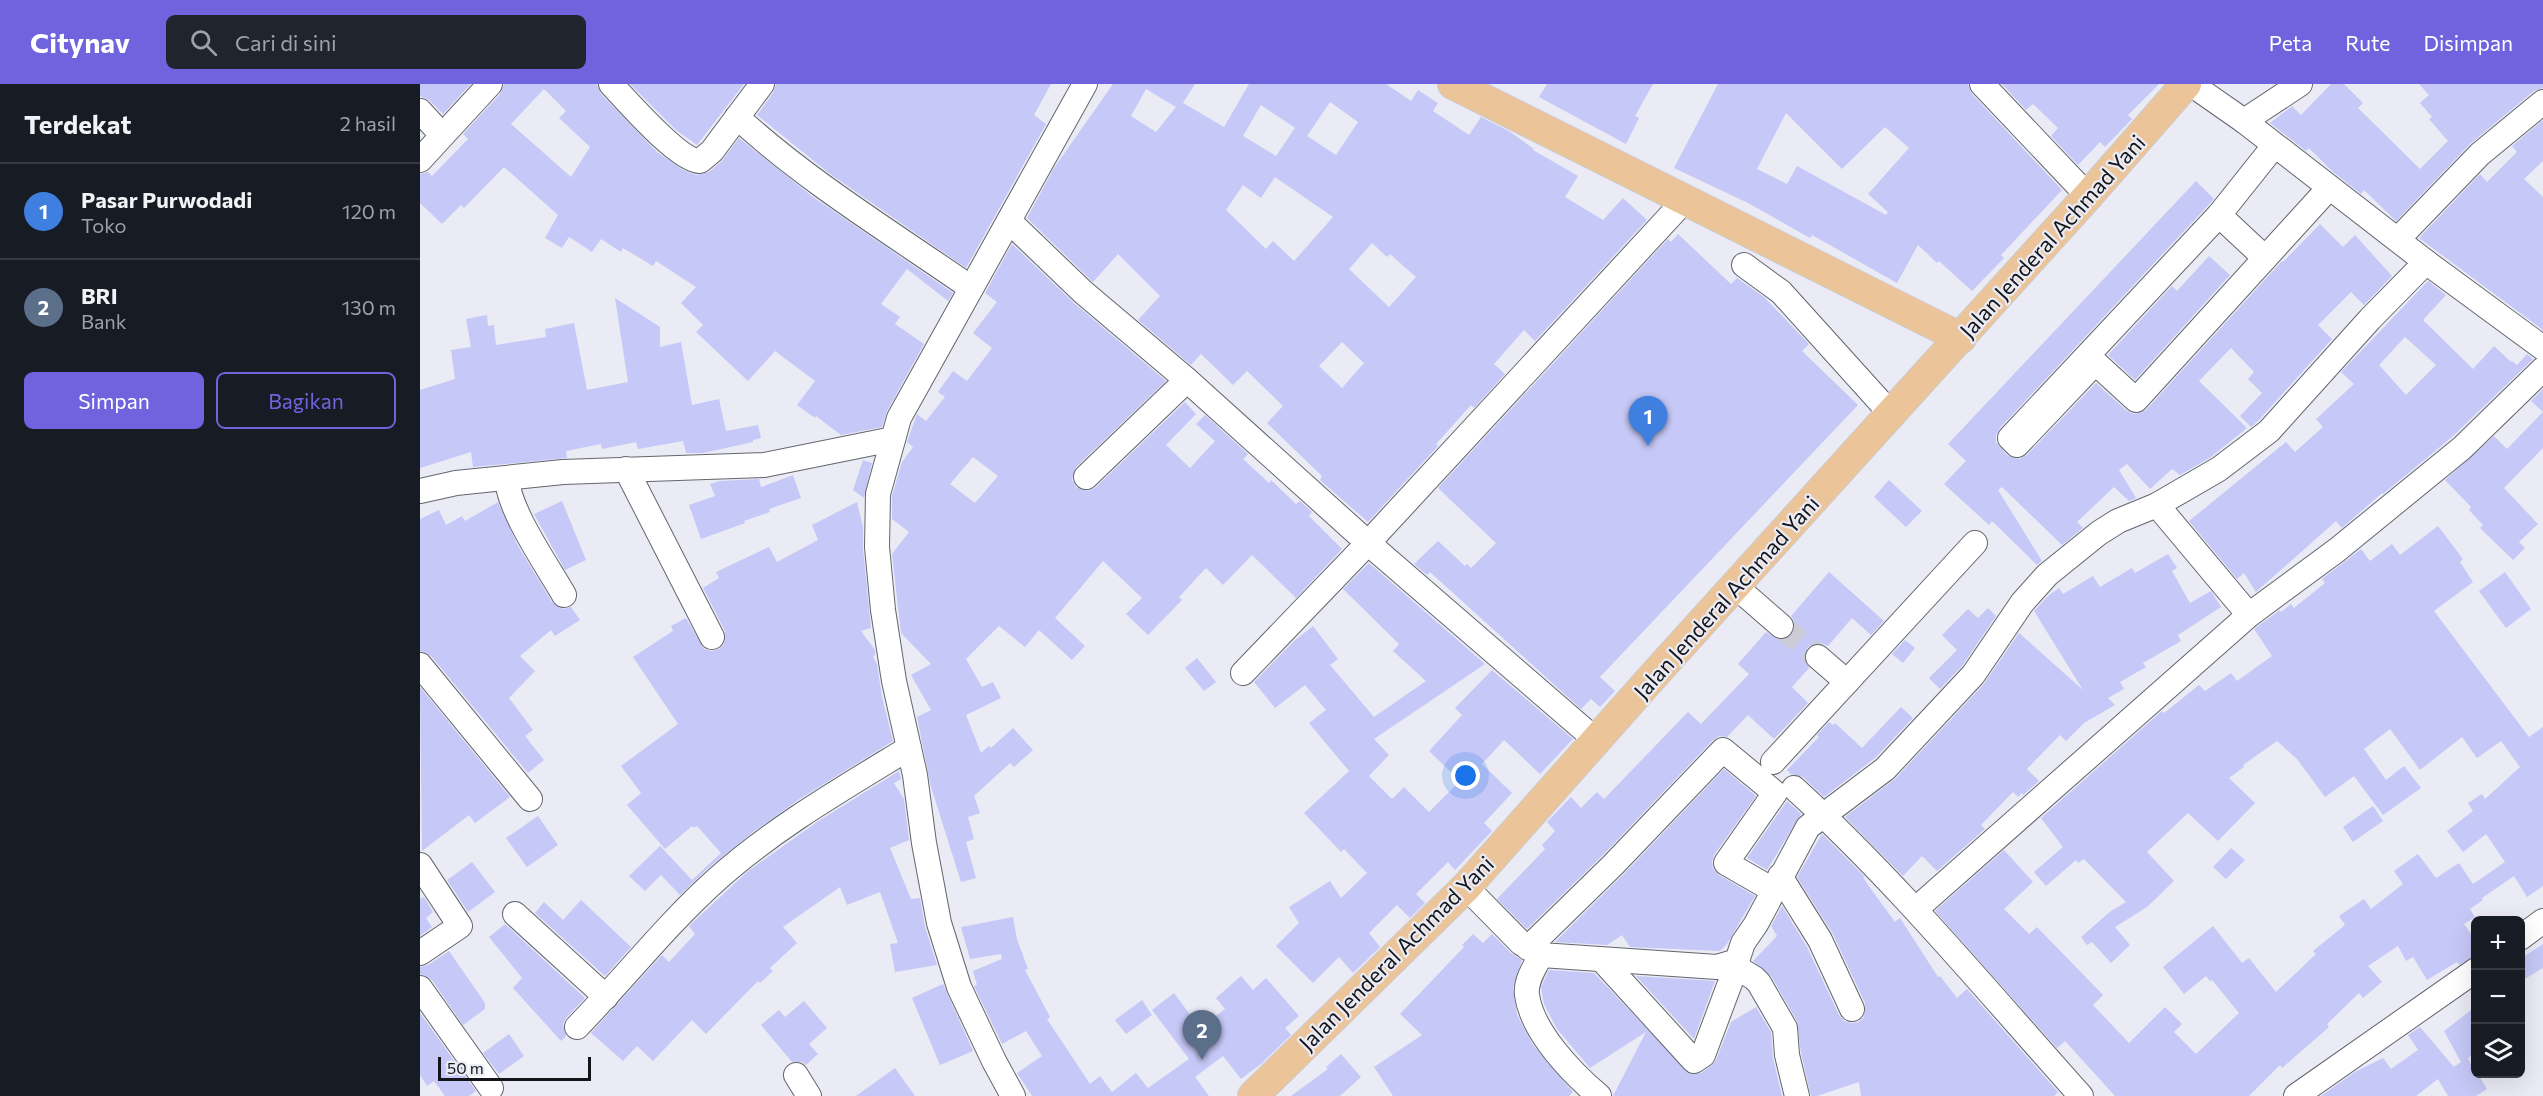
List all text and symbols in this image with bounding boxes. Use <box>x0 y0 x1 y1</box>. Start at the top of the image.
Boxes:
search box <box>166 15 586 69</box>
text: Citynav <box>30 25 130 59</box>
icon: search <box>187 26 220 59</box>
text: Cari di sini <box>235 29 337 56</box>
text: Peta <box>2269 30 2312 55</box>
text: Rute <box>2345 30 2390 55</box>
text: Disimpan <box>2423 30 2513 55</box>
text: Terdekat <box>24 108 131 139</box>
text: 2 hasil <box>340 111 396 135</box>
street label: Jalan Jenderal Achmad Yani <box>1954 129 2150 343</box>
text: Pasar Purwodadi <box>81 186 252 213</box>
text: 1 <box>39 199 48 223</box>
text: 120 m <box>342 199 396 223</box>
text: Toko <box>81 213 127 237</box>
text: BRI <box>81 282 118 309</box>
text: 2 <box>38 295 49 319</box>
text: 130 m <box>342 295 396 319</box>
text: Bank <box>81 309 127 333</box>
button: Simpan <box>24 372 204 429</box>
button: Bagikan <box>216 372 396 429</box>
pin: 1 <box>1628 396 1668 446</box>
street label: Jalan Jenderal Achmad Yani <box>1628 490 1824 704</box>
your location <box>1451 761 1480 790</box>
street label: Jalan Jenderal Achmad Yani <box>1293 850 1499 1056</box>
map controls <box>2471 916 2525 1078</box>
button: + <box>2471 916 2525 970</box>
button: − <box>2471 970 2525 1024</box>
pin: 2 <box>1182 1010 1222 1060</box>
button: layers <box>2471 1024 2525 1078</box>
scale bar <box>438 1054 591 1082</box>
text: 50 m <box>447 1058 484 1077</box>

